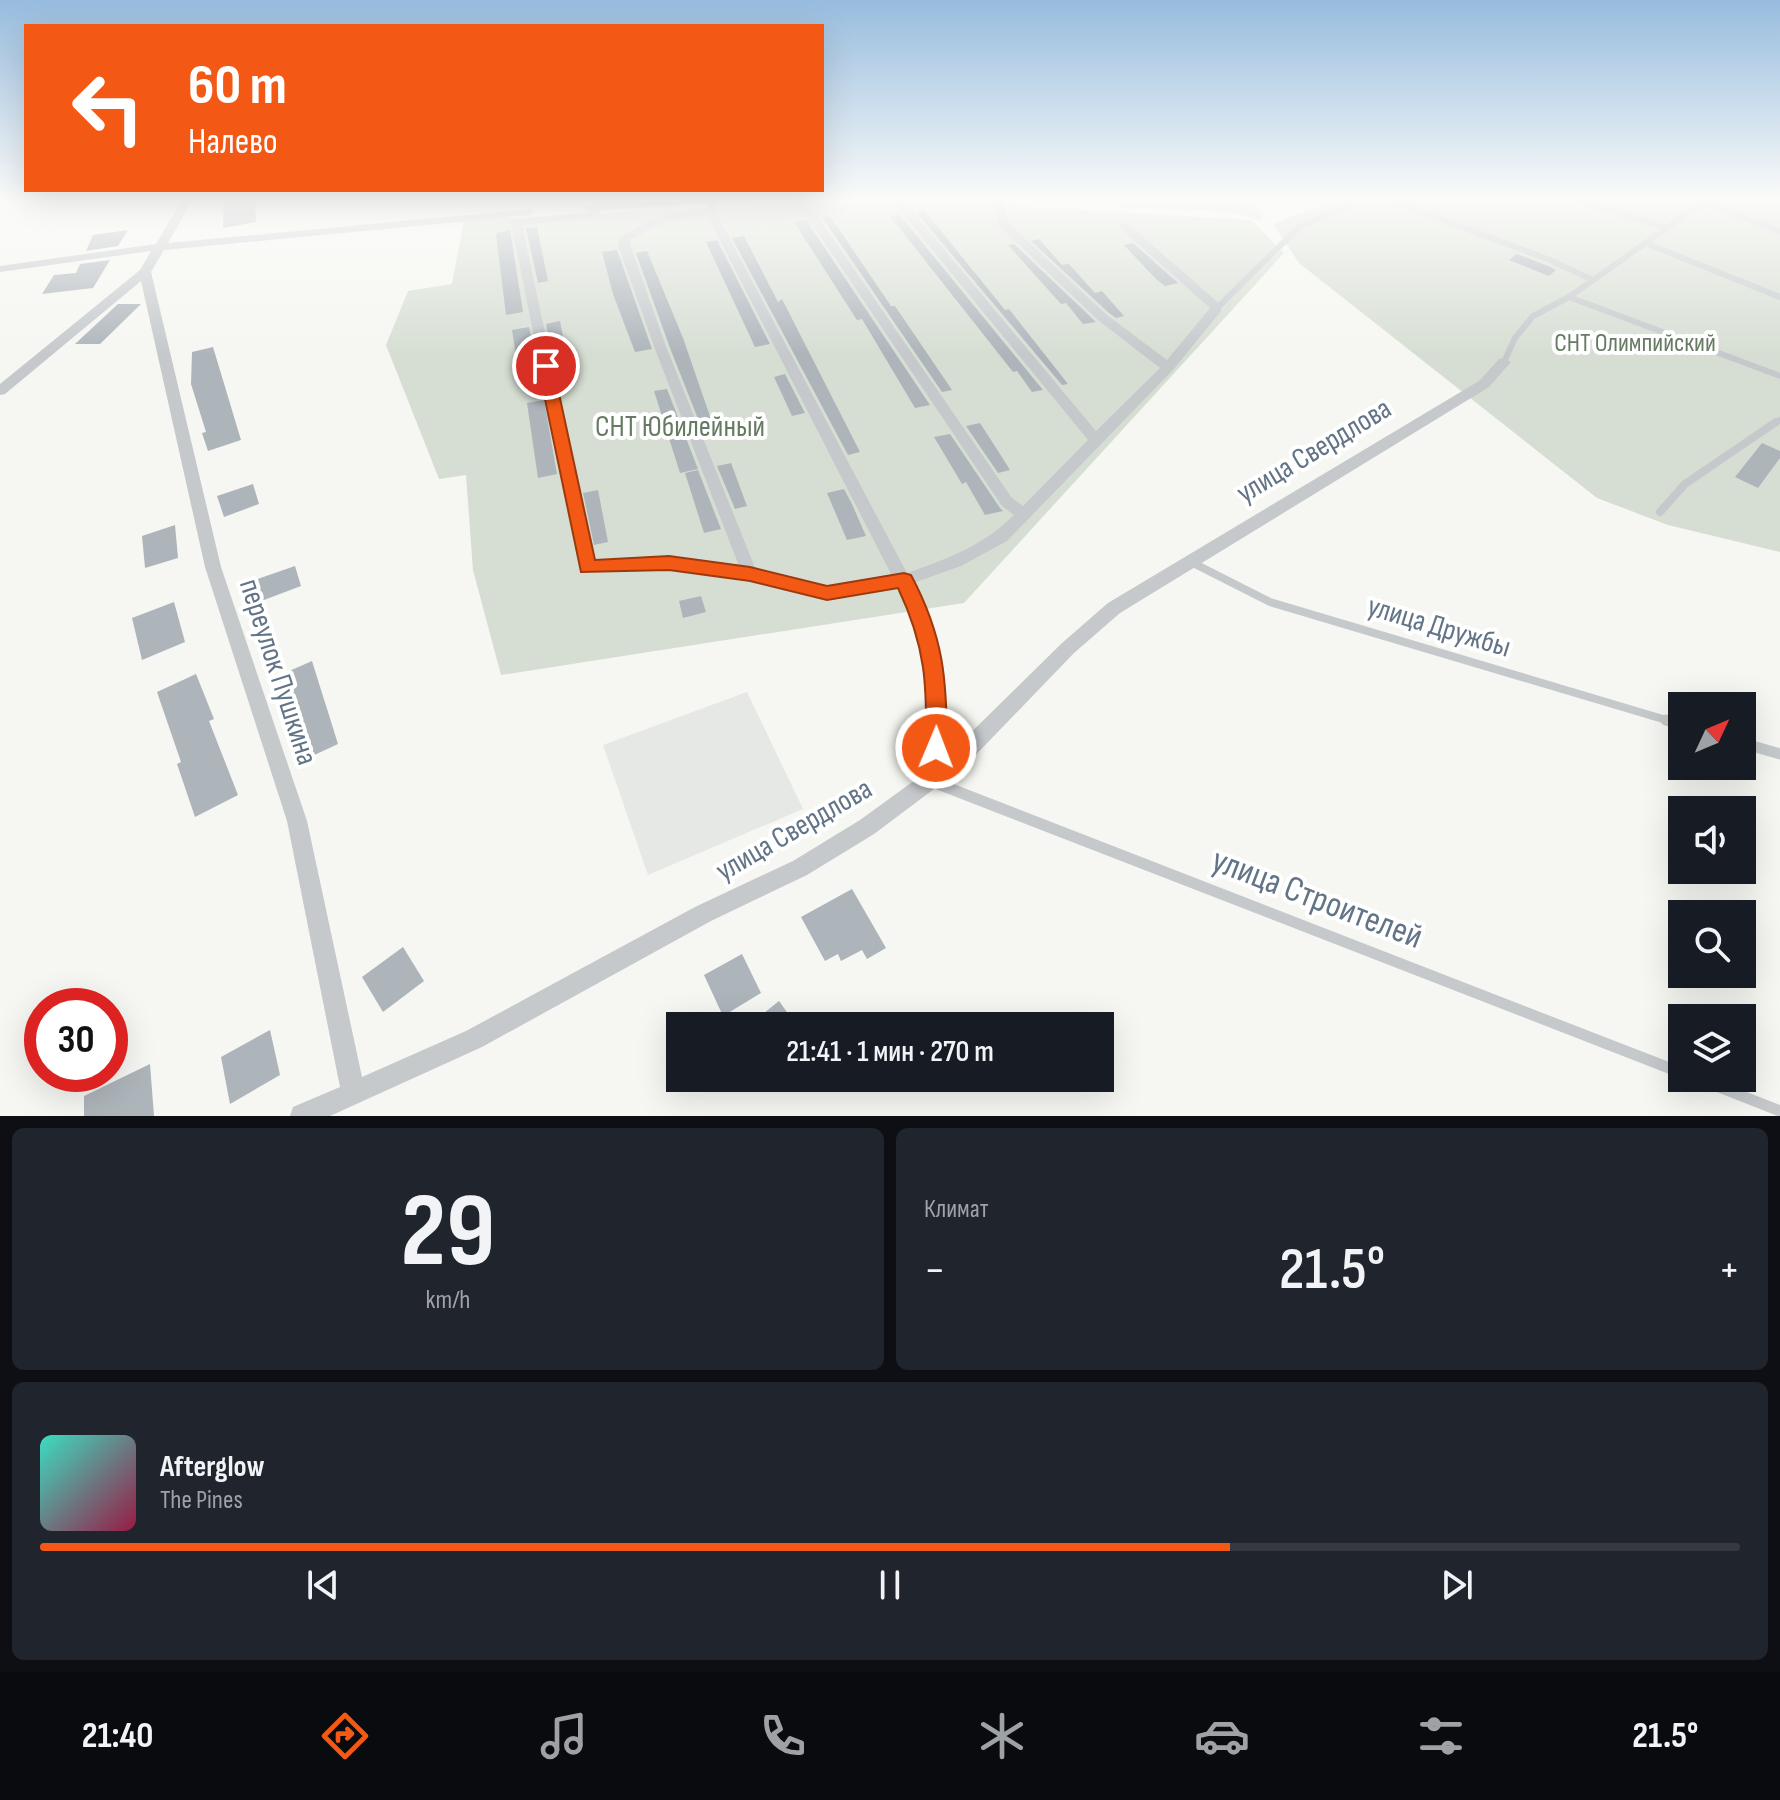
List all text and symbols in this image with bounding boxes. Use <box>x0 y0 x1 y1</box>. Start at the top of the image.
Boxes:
text: 60 m <box>188 53 287 120</box>
icon: left <box>56 56 160 160</box>
text: Налево <box>188 121 278 164</box>
park label: СНТ Олимпийский <box>1554 328 1716 359</box>
pin <box>512 332 580 400</box>
icon: arrive <box>524 344 568 388</box>
street label: улица Свердлова <box>1230 391 1398 511</box>
park label: СНТ Юбилейный <box>595 409 765 445</box>
street label: переулок Пушкина <box>231 574 325 770</box>
street label: улица Дружбы <box>1363 588 1515 666</box>
north arrow <box>1668 692 1756 780</box>
map controls <box>1668 692 1756 1092</box>
position arrow <box>894 706 978 790</box>
street label: улица Свердлова <box>710 771 878 889</box>
button: sound <box>1668 796 1756 884</box>
street label: улица Строителей <box>1206 839 1428 959</box>
button: search <box>1668 900 1756 988</box>
speed limit sign: 30 <box>24 988 128 1092</box>
button: layers <box>1668 1004 1756 1092</box>
text: 21:41 · 1 мин · 270 m <box>786 1034 994 1070</box>
text: 29 <box>401 1170 495 1295</box>
text: Климат <box>924 1194 988 1225</box>
text: 21.5° <box>1279 1234 1385 1306</box>
text: − <box>924 1244 946 1297</box>
text: + <box>1718 1244 1740 1297</box>
text: km/h <box>426 1285 470 1316</box>
text: Afterglow <box>160 1449 265 1485</box>
text: The Pines <box>160 1485 243 1516</box>
icon: previous <box>301 1563 345 1607</box>
icon: pause <box>868 1563 912 1607</box>
icon: next <box>1435 1563 1479 1607</box>
icon: directions <box>317 1708 373 1764</box>
icon: music <box>536 1708 592 1764</box>
icon: phone <box>755 1708 811 1764</box>
icon: climate <box>974 1708 1030 1764</box>
icon: car <box>1194 1708 1250 1764</box>
icon: filters <box>1413 1708 1469 1764</box>
text: 21:40 <box>82 1715 153 1758</box>
text: 21.5° <box>1632 1715 1698 1758</box>

